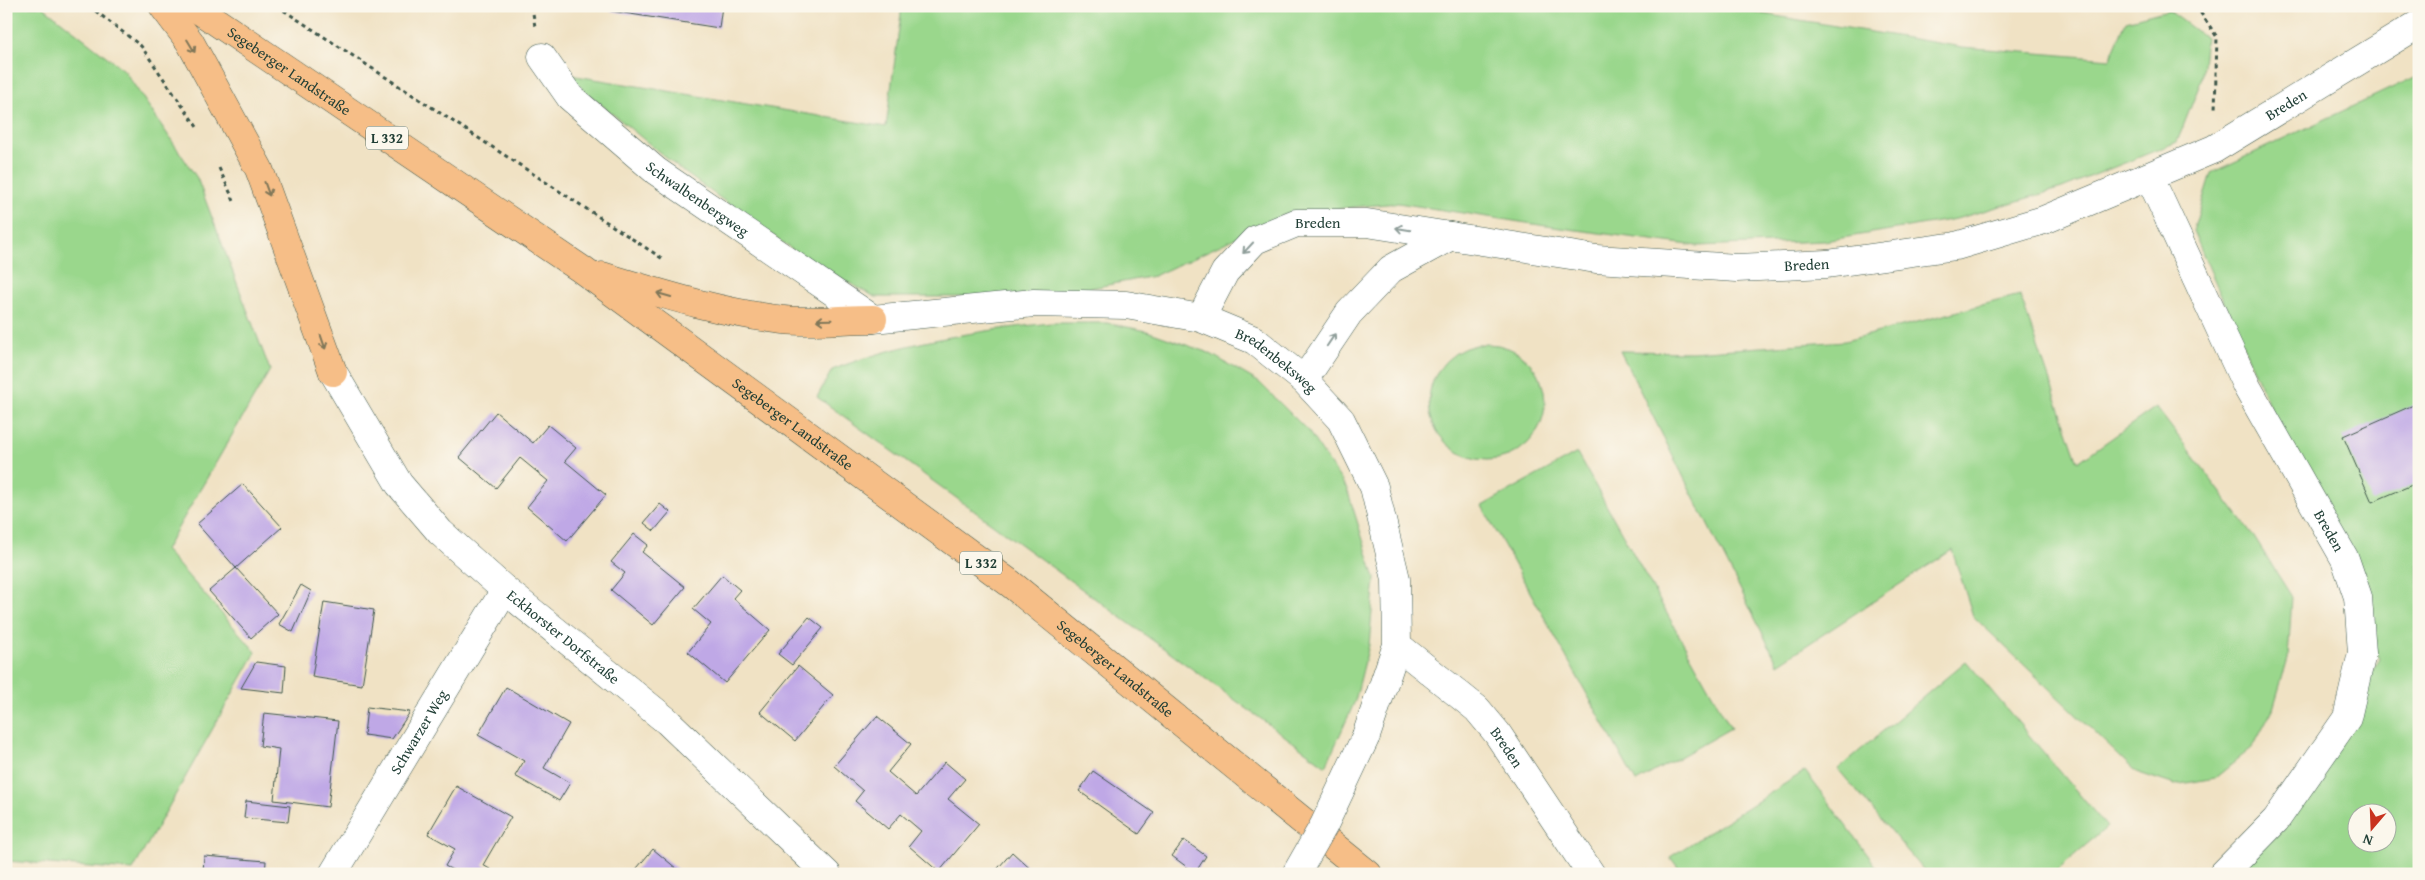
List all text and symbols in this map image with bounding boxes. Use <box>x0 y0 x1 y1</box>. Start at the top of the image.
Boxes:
street label: Segeberger Landstraße <box>223 21 355 120</box>
one-way arrow <box>187 38 197 52</box>
street label: Breden <box>2261 84 2311 125</box>
road number: L 332 <box>366 126 408 150</box>
street label: Schwalbenbergweg <box>641 156 754 242</box>
one-way arrow <box>263 181 272 197</box>
street label: Breden <box>1295 212 1341 233</box>
one-way arrow <box>1395 223 1411 233</box>
one-way arrow <box>1242 242 1254 255</box>
street label: Breden <box>1784 253 1830 276</box>
one-way arrow <box>657 289 673 299</box>
one-way arrow <box>816 315 832 325</box>
street label: Bredenbeksweg <box>1232 322 1323 398</box>
one-way arrow <box>1326 333 1336 347</box>
one-way arrow <box>319 334 328 349</box>
street label: Segeberger Landstraße <box>728 372 858 475</box>
street label: Breden <box>2309 506 2350 556</box>
road number: L 332 <box>960 552 1002 574</box>
street label: Eckhorster Dorfstraße <box>502 585 624 689</box>
street label: Segeberger Landstraße <box>1053 614 1178 722</box>
street label: Schwarzer Weg <box>385 685 453 778</box>
street label: Breden <box>1486 722 1529 772</box>
north arrow <box>2348 802 2398 852</box>
text: N <box>2359 829 2375 851</box>

